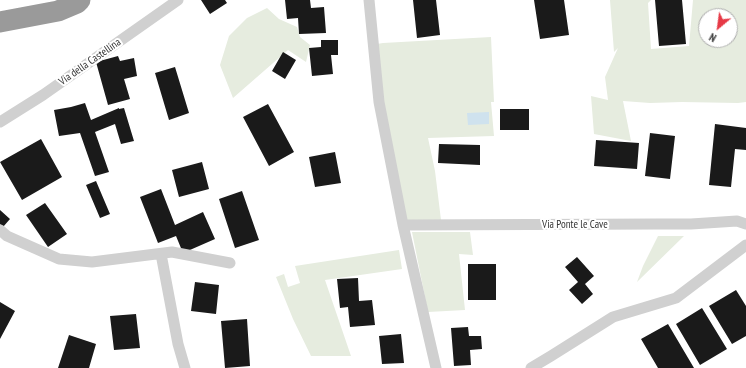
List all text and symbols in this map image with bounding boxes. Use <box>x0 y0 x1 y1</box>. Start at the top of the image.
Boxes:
north arrow <box>698 8 738 48</box>
text: N <box>707 30 719 45</box>
street label: Via della Castellina <box>56 36 124 88</box>
street label: Via Ponte le Cave <box>542 218 608 232</box>

